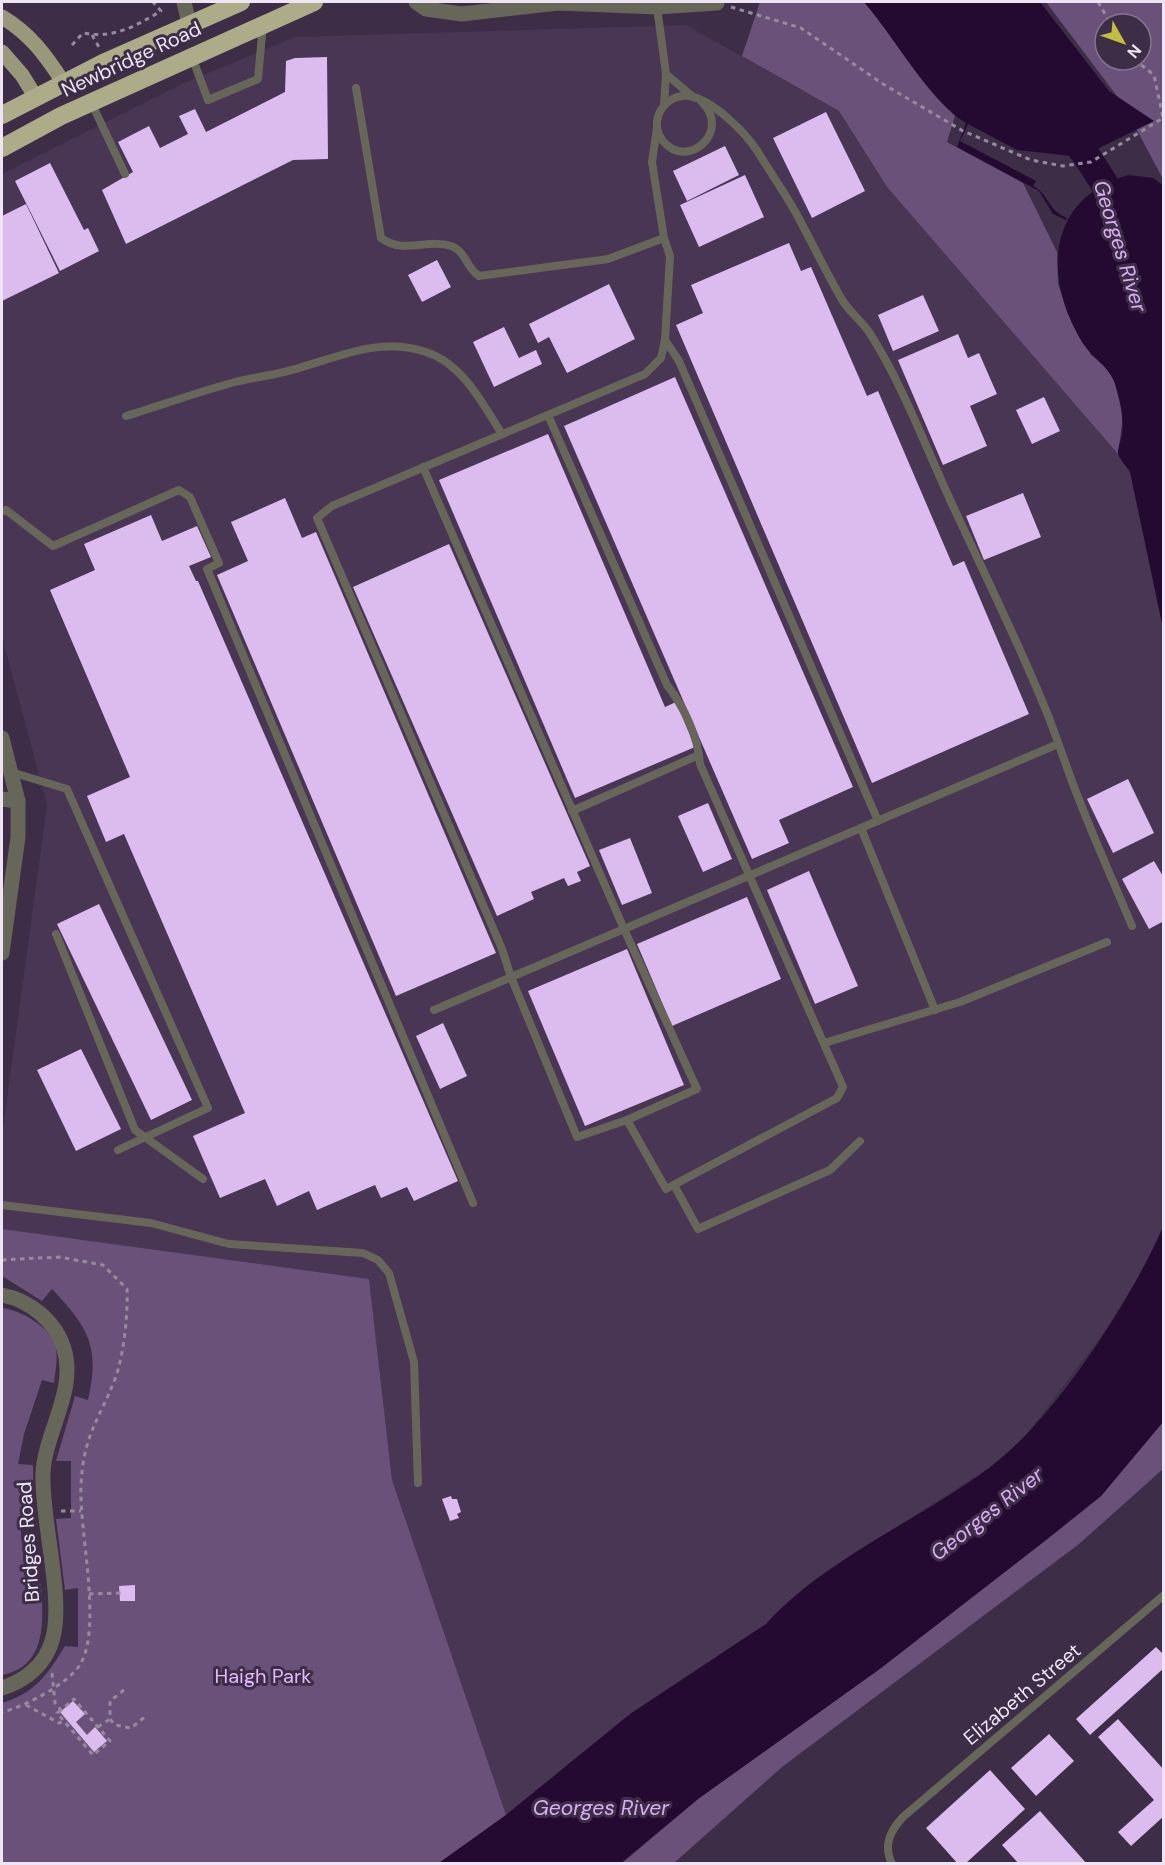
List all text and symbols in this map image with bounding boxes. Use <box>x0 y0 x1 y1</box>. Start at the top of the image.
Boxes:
north arrow <box>1093 12 1153 72</box>
street label: Newbridge Road <box>57 15 205 103</box>
text: N <box>1122 40 1146 63</box>
water label: Georges River <box>1087 177 1154 316</box>
water label: Georges River <box>925 1460 1050 1567</box>
street label: Bridges Road <box>11 1481 45 1603</box>
street label: Elizabeth Street <box>958 1637 1086 1751</box>
park label: Haigh Park <box>215 1663 311 1689</box>
water label: Georges River <box>533 1794 670 1822</box>

